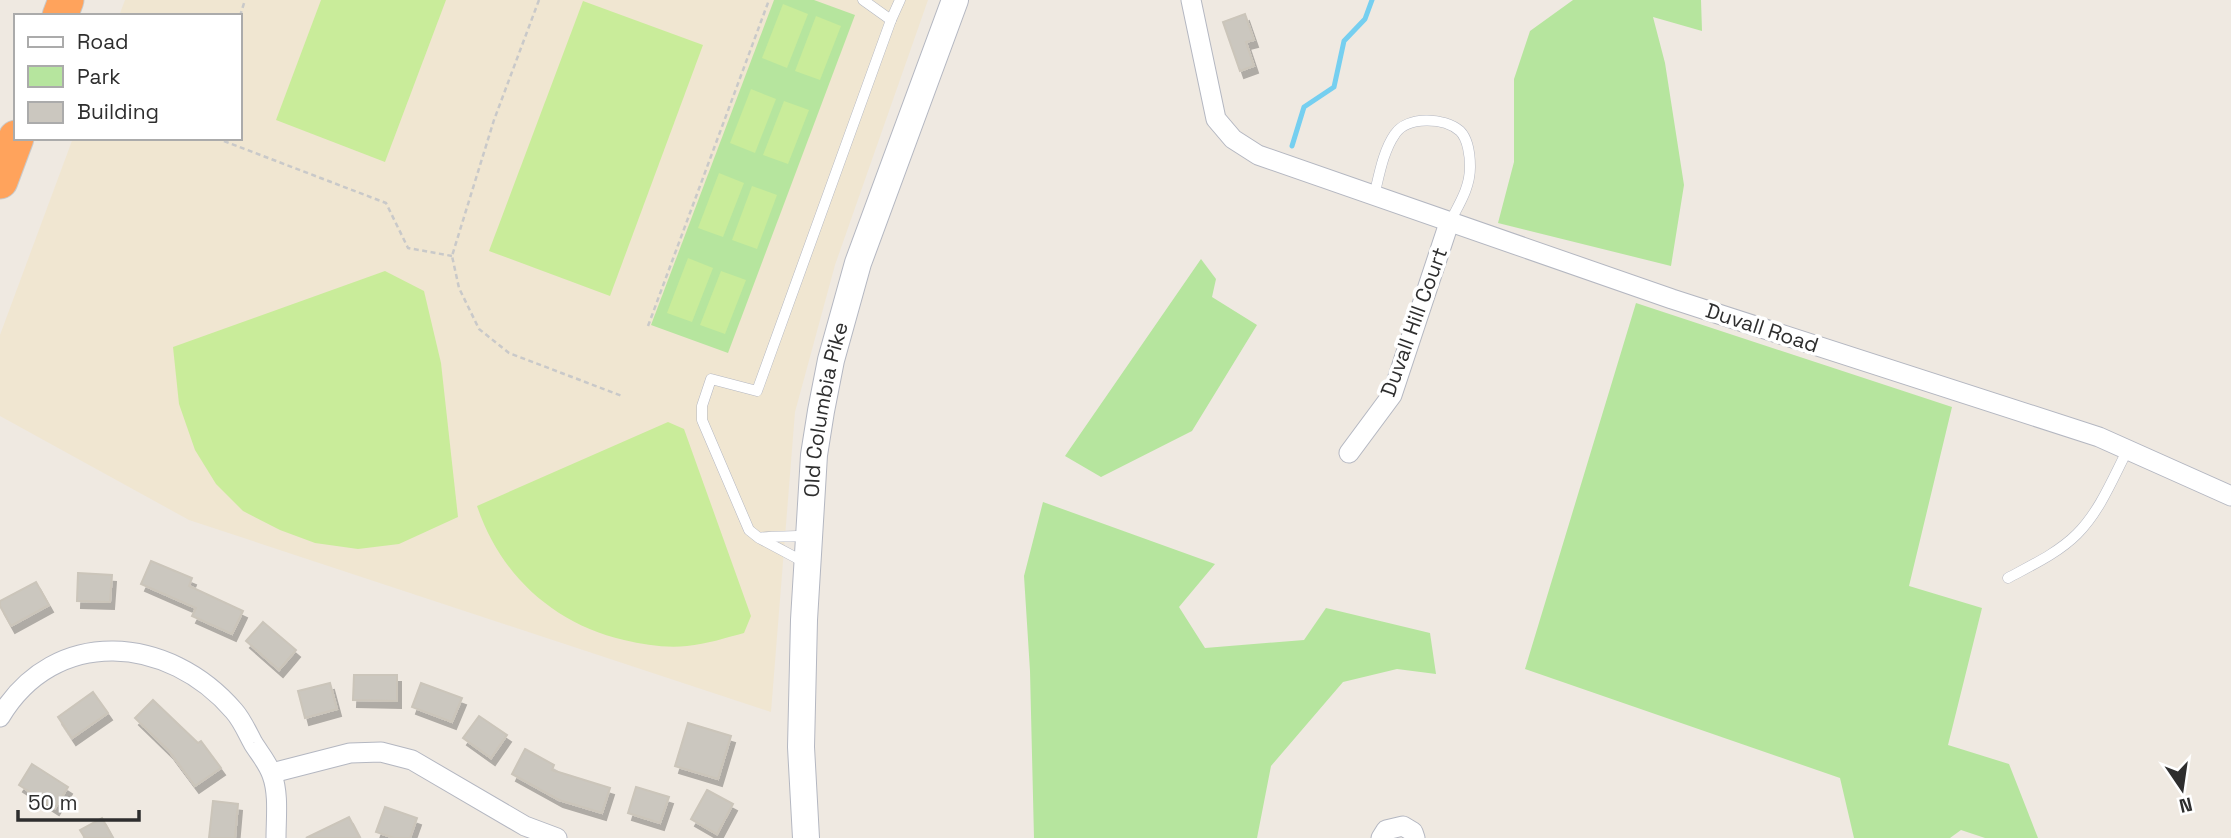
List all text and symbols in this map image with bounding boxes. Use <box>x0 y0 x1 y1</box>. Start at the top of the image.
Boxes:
legend <box>14 14 242 140</box>
text: Road <box>77 28 129 55</box>
text: Park <box>77 63 121 90</box>
text: Building <box>77 98 159 125</box>
street label: Duvall Hill Court <box>1374 243 1453 400</box>
street label: Duvall Road <box>1702 297 1822 358</box>
street label: Old Columbia Pike <box>797 319 854 498</box>
north arrow <box>2147 754 2217 824</box>
scale bar <box>18 778 138 822</box>
text: 50 m <box>28 789 78 816</box>
text: N <box>2177 791 2195 819</box>

